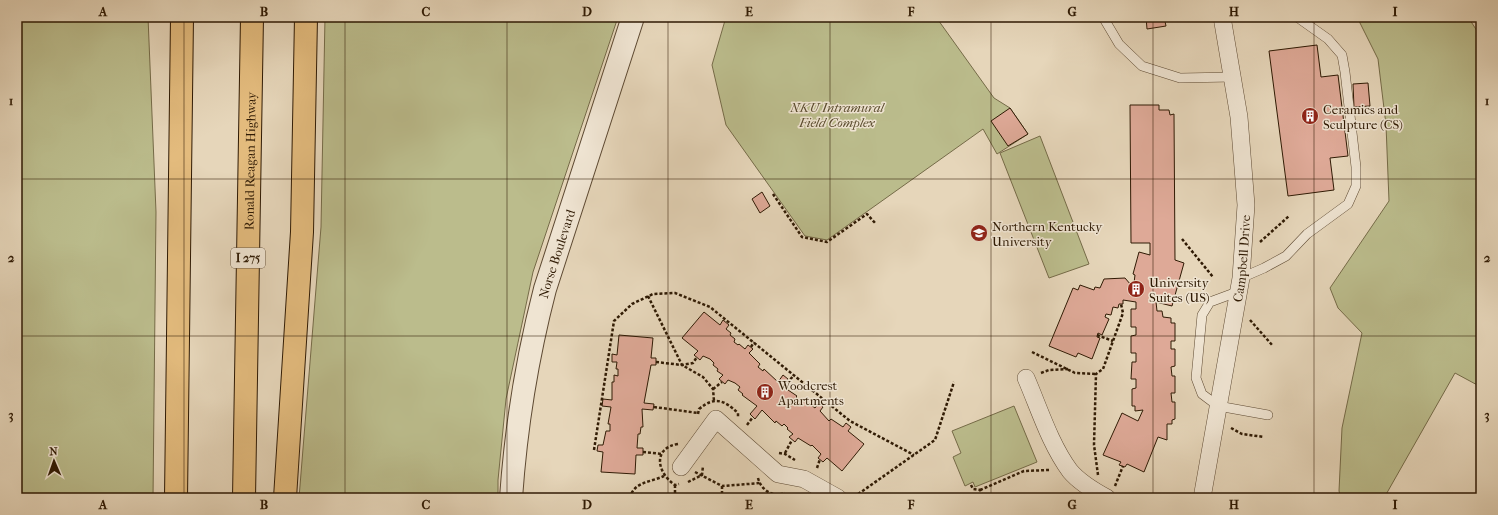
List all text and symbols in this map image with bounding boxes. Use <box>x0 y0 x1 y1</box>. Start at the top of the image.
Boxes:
text: A <box>98 4 108 19</box>
text: B <box>260 4 269 19</box>
text: C <box>422 4 431 19</box>
text: D <box>582 4 592 19</box>
text: E <box>745 4 753 19</box>
text: F <box>907 4 915 19</box>
text: G <box>1067 4 1077 19</box>
text: H <box>1229 4 1240 19</box>
text: I <box>1392 4 1398 19</box>
street label: Ronald Reagan Highway <box>241 91 258 230</box>
text: 1 <box>9 93 14 108</box>
text: 1 <box>1485 93 1490 108</box>
park label: NKU Intramural Field Complex <box>789 100 885 130</box>
place label: Ceramics and Sculpture (CS) <box>1323 102 1403 132</box>
building icon: Ceramics and Sculpture (CS) <box>1300 106 1320 126</box>
street label: Norse Boulevard <box>535 207 578 300</box>
street label: Campbell Drive <box>1229 214 1253 303</box>
place label: Northern Kentucky University <box>992 219 1103 249</box>
school or university icon: Northern Kentucky University <box>969 223 989 243</box>
road number: I 275 <box>231 248 265 268</box>
text: 2 <box>8 250 15 265</box>
text: 2 <box>1484 250 1491 265</box>
place label: University Suites (US) <box>1149 275 1210 305</box>
building icon: University Suites (US) <box>1126 279 1146 299</box>
place label: Woodcrest Apartments <box>777 378 844 408</box>
building icon: Woodcrest Apartments <box>755 382 775 402</box>
text: 3 <box>8 407 14 423</box>
text: 3 <box>1484 407 1490 423</box>
north arrow <box>34 441 74 481</box>
text: N <box>49 445 59 458</box>
text: A <box>98 497 108 512</box>
text: B <box>260 497 269 512</box>
text: C <box>422 497 431 512</box>
text: D <box>582 497 592 512</box>
text: E <box>745 497 753 512</box>
text: F <box>907 497 915 512</box>
text: G <box>1067 497 1077 512</box>
text: H <box>1229 497 1240 512</box>
text: I <box>1392 497 1398 512</box>

